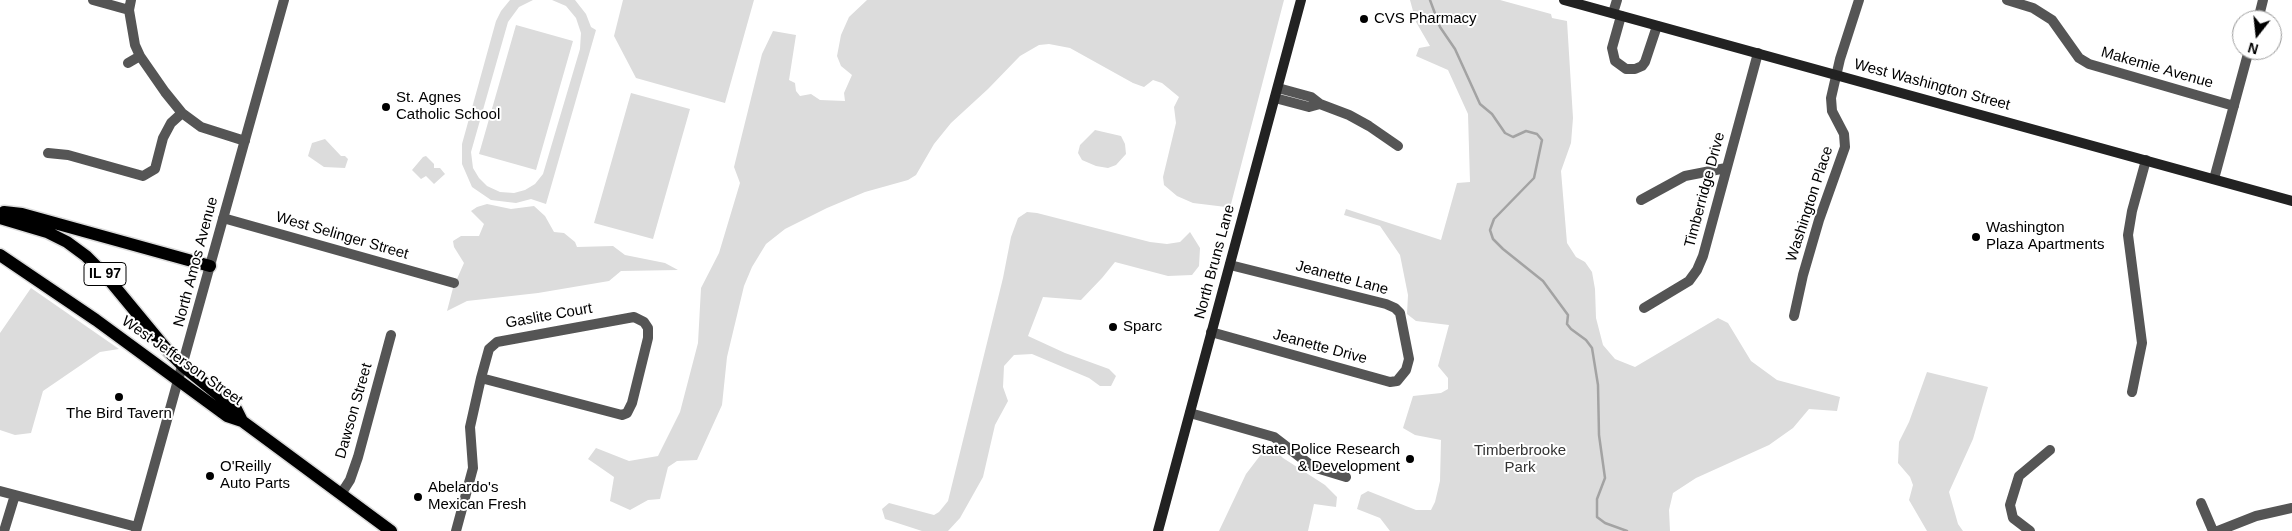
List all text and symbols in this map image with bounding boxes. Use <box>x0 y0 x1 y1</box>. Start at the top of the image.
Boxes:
place label: CVS Pharmacy <box>1374 10 1477 28</box>
north arrow <box>2232 10 2282 60</box>
marker: CVS Pharmacy <box>1358 13 1370 25</box>
text: N <box>2246 39 2260 58</box>
street label: Makemie Avenue <box>2099 43 2215 93</box>
street label: West Washington Street <box>1852 55 2012 115</box>
place label: St. Agnes Catholic School <box>396 89 500 124</box>
marker: St. Agnes Catholic School <box>380 101 392 113</box>
street label: Timberridge Drive <box>1681 130 1729 250</box>
street label: Washington Place <box>1783 144 1837 264</box>
street label: North Amos Avenue <box>170 195 222 329</box>
street label: North Bruns Lane <box>1191 203 1239 321</box>
street label: West Selinger Street <box>274 208 410 264</box>
place label: Washington Plaza Apartments <box>1986 219 2104 254</box>
marker: Washington Plaza Apartments <box>1970 231 1982 243</box>
street label: Jeanette Lane <box>1294 257 1390 299</box>
road number: IL 97 <box>84 262 126 286</box>
street label: Gaslite Court <box>504 300 594 332</box>
street label: West Jefferson Street <box>118 312 246 410</box>
place label: Sparc <box>1123 318 1162 336</box>
marker: Sparc <box>1107 321 1119 333</box>
street label: Jeanette Drive <box>1271 326 1369 368</box>
street label: Dawson Street <box>332 361 376 461</box>
marker: The Bird Tavern <box>113 391 125 403</box>
place label: The Bird Tavern <box>66 405 172 423</box>
place label: State Police Research & Development <box>1252 441 1400 476</box>
park label: Timberbrooke Park <box>1474 442 1566 477</box>
marker: State Police Research & Development <box>1404 453 1416 465</box>
place label: O'Reilly Auto Parts <box>220 458 290 493</box>
marker: O'Reilly Auto Parts <box>204 470 216 482</box>
place label: Abelardo's Mexican Fresh <box>428 479 526 514</box>
marker: Abelardo's Mexican Fresh <box>412 491 424 503</box>

